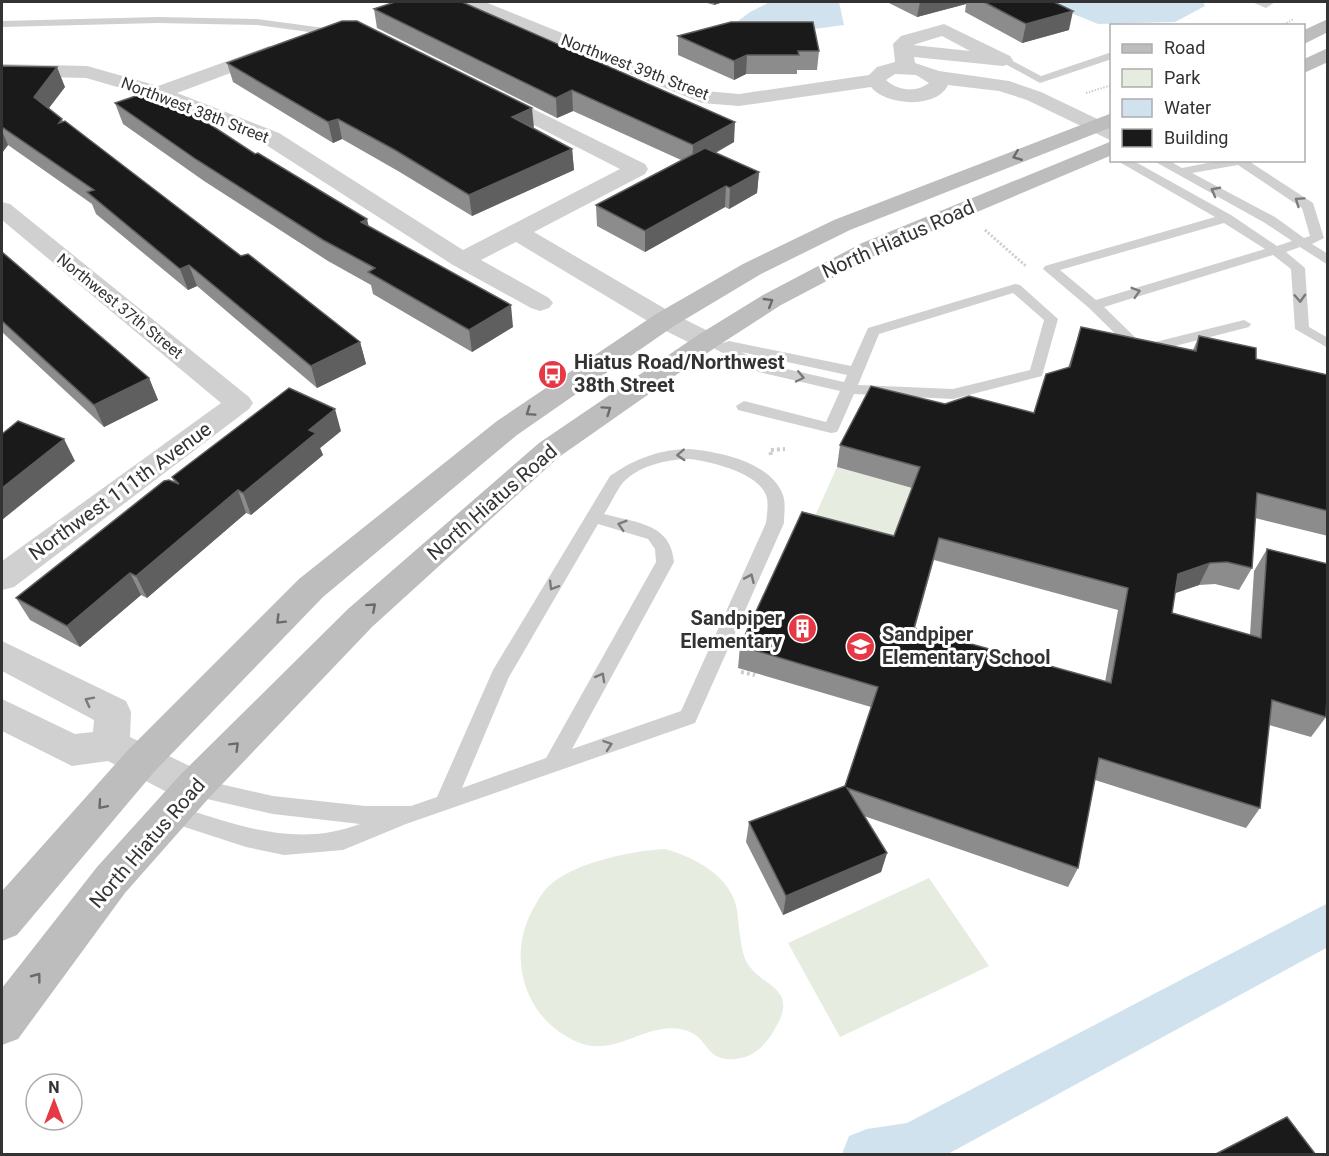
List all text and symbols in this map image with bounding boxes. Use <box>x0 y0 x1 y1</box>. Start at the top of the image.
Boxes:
legend <box>1110 24 1305 162</box>
street label: Northwest 39th Street <box>559 30 711 104</box>
text: Road <box>1164 37 1205 58</box>
text: Park <box>1164 67 1201 88</box>
street label: Northwest 38th Street <box>119 73 271 147</box>
text: Water <box>1164 97 1211 118</box>
text: Building <box>1164 127 1228 148</box>
one-way arrow <box>1012 149 1023 161</box>
one-way arrow <box>1211 187 1222 198</box>
street label: North Hiatus Road <box>818 195 978 283</box>
one-way arrow <box>1295 197 1306 208</box>
street label: Northwest 37th Street <box>53 249 187 363</box>
one-way arrow <box>1130 287 1141 299</box>
one-way arrow <box>1293 293 1306 302</box>
one-way arrow <box>763 298 773 309</box>
place label: Hiatus Road/Northwest 38th Street <box>574 350 785 397</box>
bus stop icon: Hiatus Road/Northwest 38th Street <box>537 358 569 390</box>
one-way arrow <box>795 370 805 383</box>
one-way arrow <box>526 405 537 416</box>
one-way arrow <box>600 406 611 417</box>
street label: Northwest 111th Avenue <box>24 417 216 565</box>
street label: North Hiatus Road <box>422 439 562 565</box>
one-way arrow <box>677 448 686 461</box>
one-way arrow <box>617 520 628 532</box>
one-way arrow <box>743 573 755 584</box>
one-way arrow <box>549 580 561 590</box>
one-way arrow <box>365 603 376 614</box>
place label: Sandpiper Elementary <box>680 606 783 653</box>
one-way arrow <box>277 612 288 623</box>
building icon: Sandpiper Elementary <box>787 613 819 645</box>
place label: Sandpiper Elementary School <box>882 622 1051 669</box>
school or university icon: Sandpiper Elementary School <box>845 630 877 662</box>
one-way arrow <box>594 672 606 683</box>
one-way arrow <box>85 696 96 708</box>
one-way arrow <box>602 740 613 753</box>
one-way arrow <box>227 742 238 753</box>
street label: North Hiatus Road <box>84 773 210 913</box>
one-way arrow <box>98 798 109 809</box>
one-way arrow <box>30 973 41 984</box>
north arrow <box>24 1072 84 1132</box>
text: N <box>48 1078 60 1097</box>

